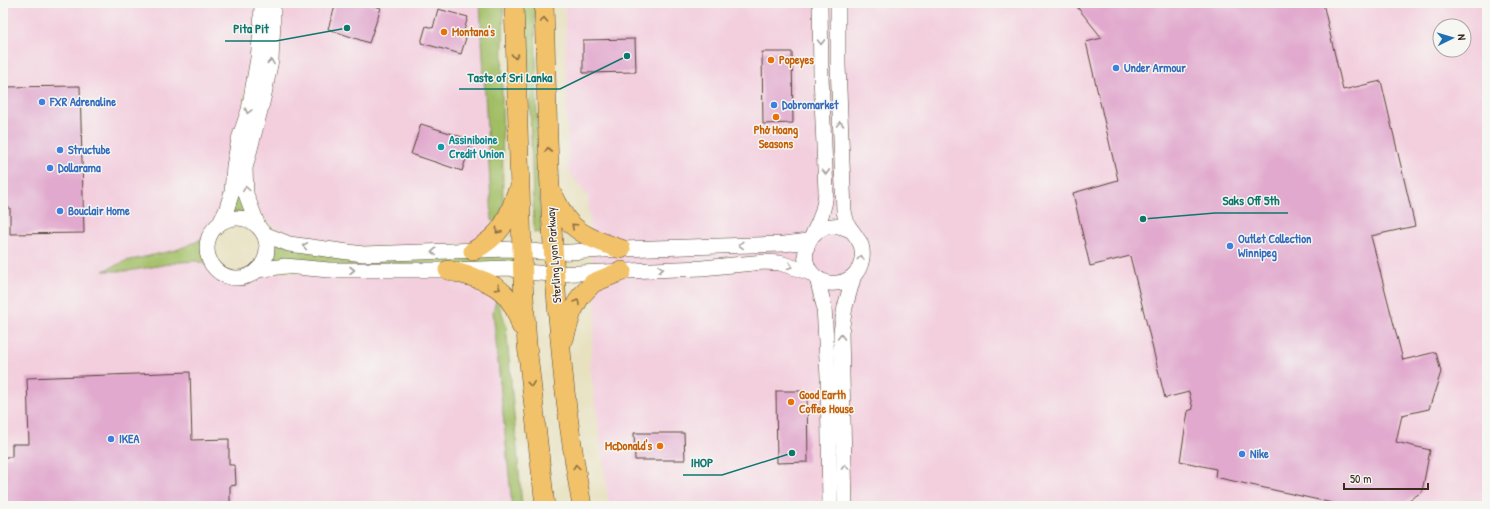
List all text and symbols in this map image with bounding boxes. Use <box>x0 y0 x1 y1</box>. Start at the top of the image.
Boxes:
callout: Pita Pit <box>225 16 276 41</box>
one-way arrow <box>540 17 548 23</box>
north arrow <box>1432 18 1472 58</box>
text: Pita Pit <box>233 19 269 37</box>
place label: Montana's <box>452 23 495 40</box>
marker: Montana's <box>439 27 449 37</box>
text: N <box>1455 34 1469 41</box>
one-way arrow <box>817 39 825 45</box>
place label: Popeyes <box>779 51 814 69</box>
one-way arrow <box>510 53 519 59</box>
marker: Popeyes <box>766 55 776 65</box>
one-way arrow <box>266 59 275 65</box>
place label: Under Armour <box>1124 59 1186 76</box>
marker: Under Armour <box>1111 63 1121 73</box>
callout: Taste of Sri Lanka <box>459 64 560 89</box>
text: Taste of Sri Lanka <box>467 68 553 86</box>
place label: FXR Adrenaline <box>49 93 116 110</box>
place label: Dobromarket <box>782 96 839 113</box>
marker: FXR Adrenaline <box>37 97 47 107</box>
marker: Dobromarket <box>769 100 779 110</box>
one-way arrow <box>244 107 253 114</box>
marker: Phở Hoang Seasons <box>771 112 781 122</box>
place label: Phở Hoang Seasons <box>754 121 799 152</box>
one-way arrow <box>836 121 845 127</box>
place label: Assiniboine Credit Union <box>449 131 505 162</box>
place label: Structube <box>68 141 111 158</box>
marker: Assiniboine Credit Union <box>436 142 446 152</box>
marker: Structube <box>55 145 65 155</box>
one-way arrow <box>544 147 553 153</box>
place label: Dollarama <box>58 159 101 176</box>
marker: Dollarama <box>45 163 55 173</box>
one-way arrow <box>822 169 830 175</box>
one-way arrow <box>242 186 251 192</box>
callout: Saks Off 5th <box>1215 188 1288 213</box>
text: Saks Off 5th <box>1223 191 1280 209</box>
place label: Bouclair Home <box>68 202 130 219</box>
marker: Bouclair Home <box>55 206 65 216</box>
street label: Sterling Lyon Parkway <box>542 206 565 304</box>
one-way arrow <box>571 223 579 230</box>
one-way arrow <box>496 226 503 234</box>
place label: Outlet Collection Winnipeg <box>1238 230 1312 262</box>
one-way arrow <box>738 241 744 250</box>
marker: Outlet Collection Winnipeg <box>1225 241 1235 251</box>
one-way arrow <box>301 242 308 251</box>
one-way arrow <box>431 248 437 256</box>
one-way arrow <box>856 255 865 261</box>
one-way arrow <box>786 261 793 270</box>
one-way arrow <box>658 265 664 274</box>
one-way arrow <box>349 266 355 274</box>
one-way arrow <box>494 284 501 291</box>
one-way arrow <box>573 299 580 306</box>
one-way arrow <box>837 334 845 340</box>
one-way arrow <box>527 381 536 387</box>
place label: Good Earth Coffee House <box>799 386 854 417</box>
marker: Good Earth Coffee House <box>786 397 796 407</box>
place label: IKEA <box>119 430 139 447</box>
marker: IKEA <box>106 434 116 444</box>
place label: McDonald's <box>605 437 652 454</box>
marker: McDonald's <box>655 441 665 451</box>
place label: Nike <box>1250 445 1269 462</box>
marker: Nike <box>1237 449 1247 459</box>
callout: IHOP <box>683 450 722 475</box>
text: IHOP <box>691 453 713 471</box>
one-way arrow <box>572 464 581 470</box>
one-way arrow <box>841 464 849 470</box>
scale bar <box>1344 465 1428 491</box>
text: 50 m <box>1350 470 1371 487</box>

